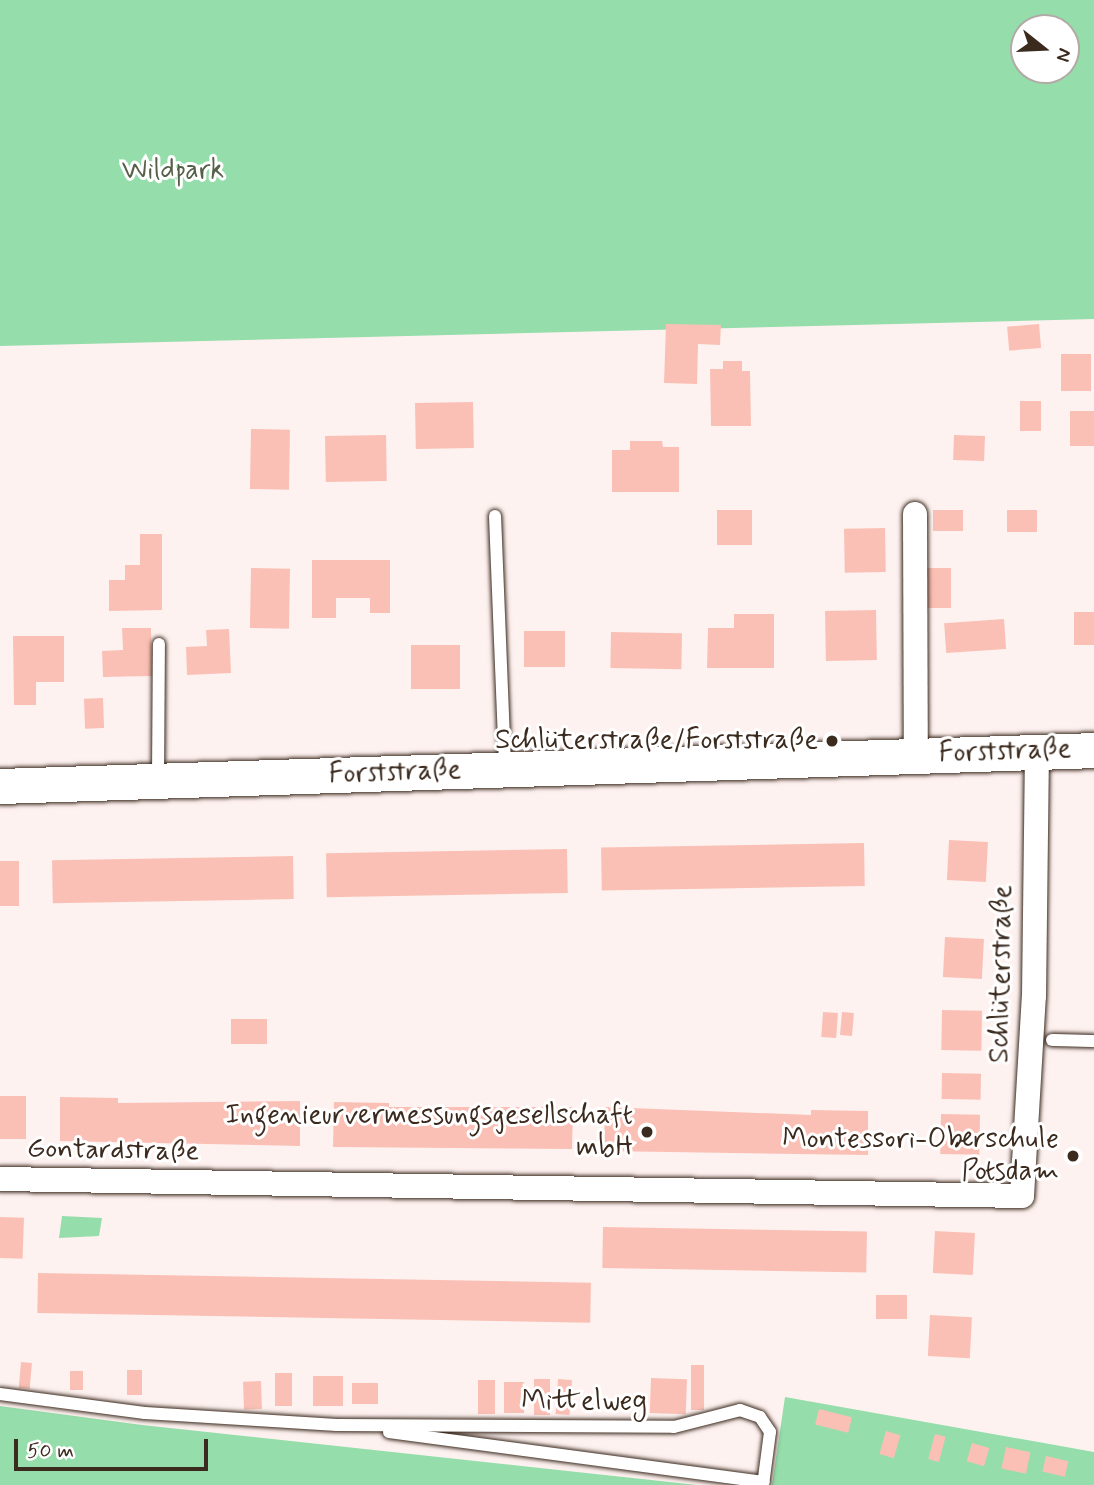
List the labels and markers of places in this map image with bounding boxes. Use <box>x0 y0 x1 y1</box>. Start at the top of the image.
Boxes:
place label: Schlüterstraße/Forststraße <box>495 724 818 758</box>
marker: Schlüterstraße/Forststraße <box>824 733 840 749</box>
place label: Ingenieurvermessungsgesellschaft mbH <box>225 1099 633 1165</box>
place label: Montessori-Oberschule Potsdam <box>782 1123 1059 1189</box>
marker: Ingenieurvermessungsgesellschaft mbH <box>639 1124 655 1140</box>
marker: Montessori-Oberschule Potsdam <box>1065 1148 1081 1164</box>

